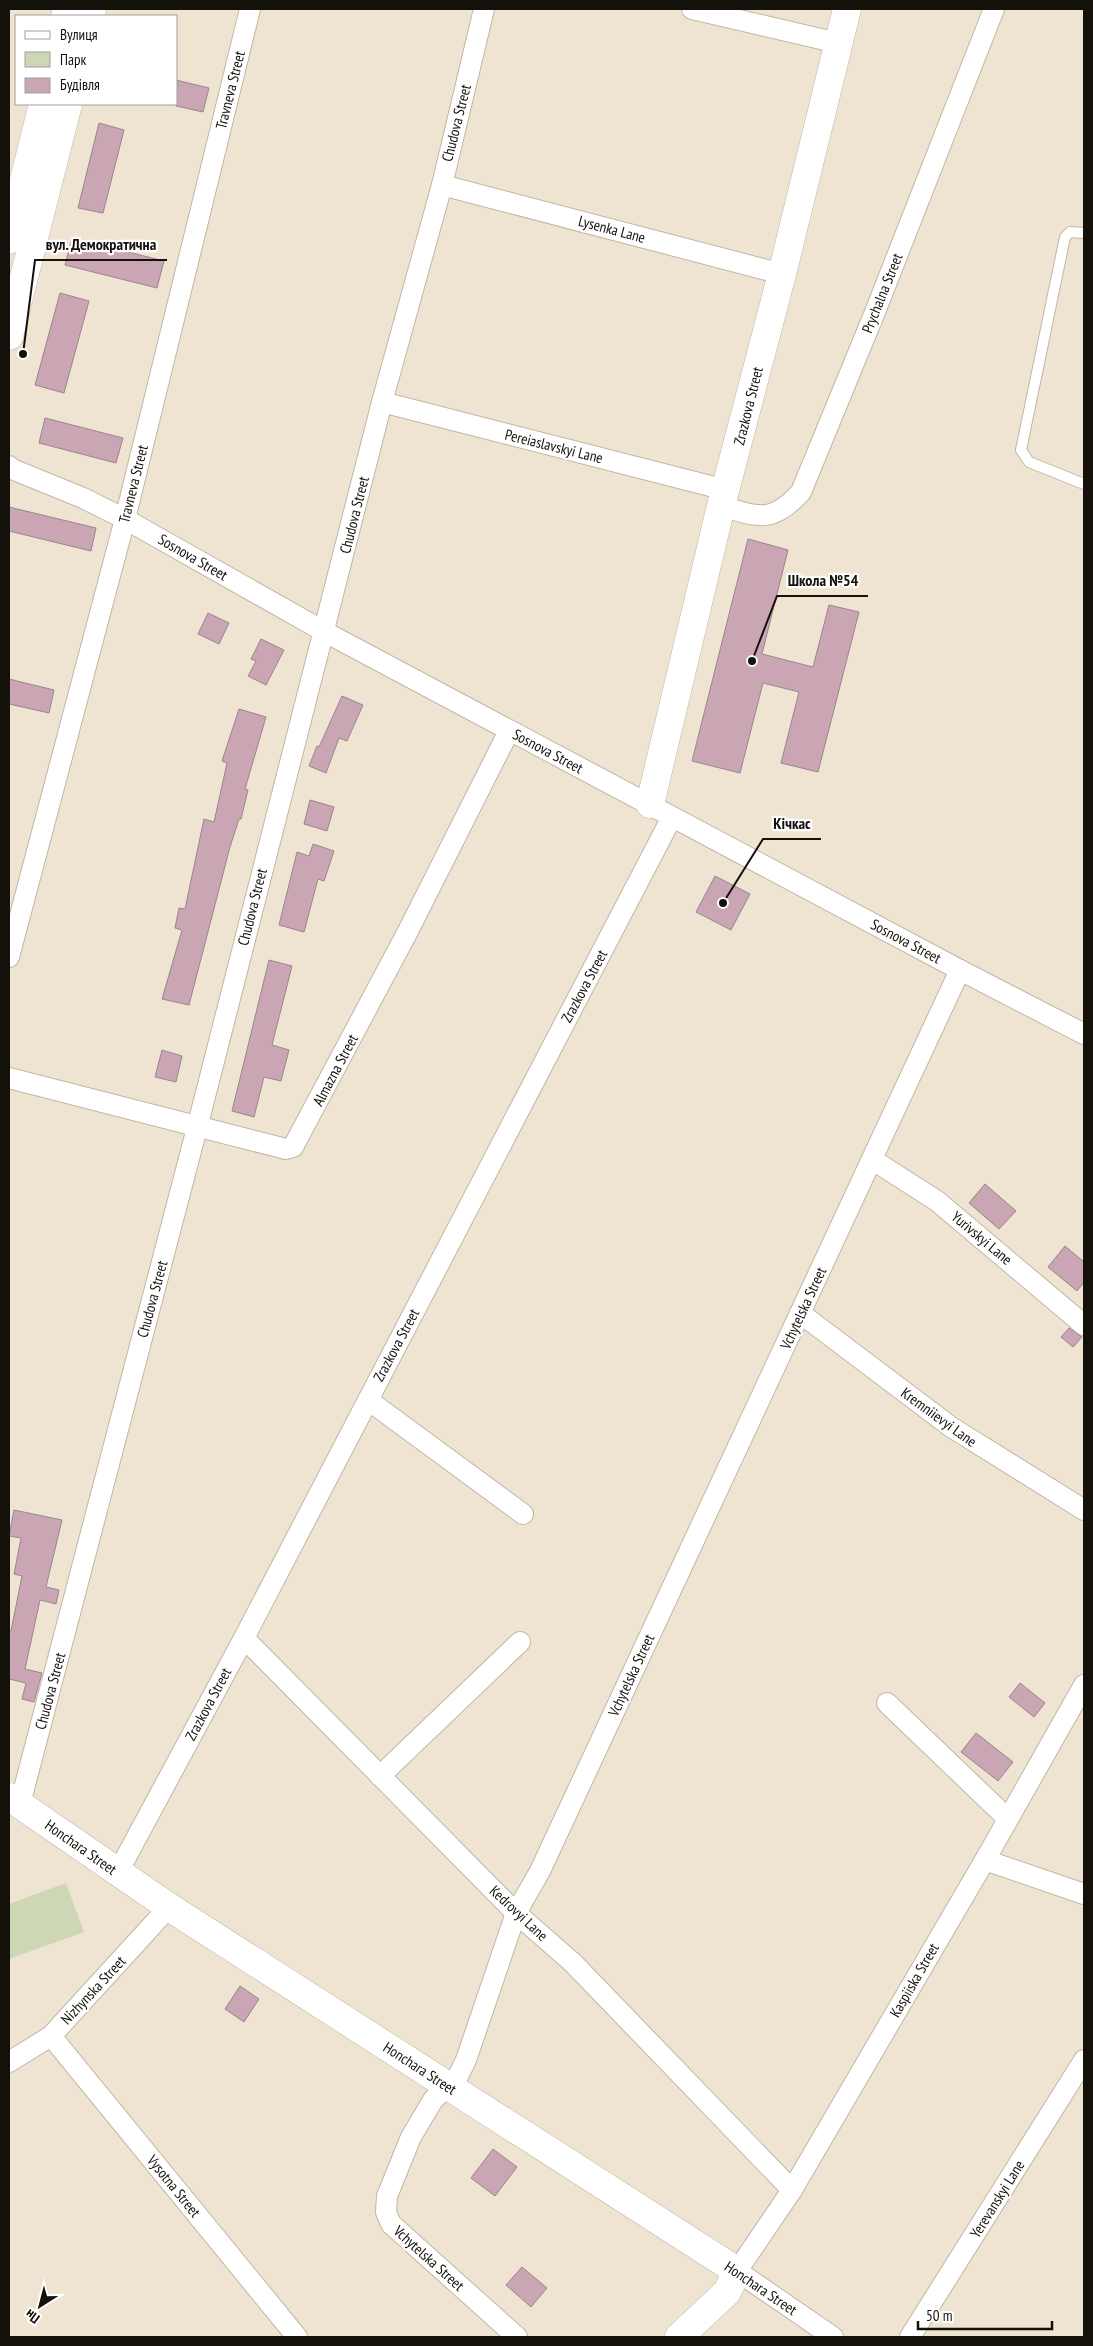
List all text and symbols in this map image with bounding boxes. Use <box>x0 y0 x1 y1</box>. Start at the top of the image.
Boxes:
legend <box>15 15 178 105</box>
text: Вулиця <box>60 25 98 44</box>
street label: Travneva Street <box>211 49 249 131</box>
text: Парк <box>60 50 86 69</box>
text: Будівля <box>60 75 100 94</box>
street label: Chudova Street <box>437 82 475 164</box>
street label: Lysenka Lane <box>577 211 647 247</box>
callout: вул. Демократична <box>35 229 167 260</box>
text: вул. Демократична <box>46 234 157 254</box>
street label: Prychalna Street <box>857 250 907 336</box>
street label: Zrazkova Street <box>729 365 767 447</box>
street label: Pereiaslavskyi Lane <box>503 425 605 467</box>
street label: Travneva Street <box>114 443 152 525</box>
street label: Chudova Street <box>335 474 373 556</box>
street label: Sosnova Street <box>155 530 231 584</box>
callout: Школа №54 <box>777 565 868 596</box>
text: Школа №54 <box>788 570 859 590</box>
street label: Sosnova Street <box>510 725 586 777</box>
callout: Кічкас <box>763 808 821 839</box>
text: Кічкас <box>773 813 811 833</box>
street label: Chudova Street <box>233 866 271 948</box>
street label: Sosnova Street <box>868 915 944 967</box>
street label: Zrazkova Street <box>557 946 611 1026</box>
street label: Almazna Street <box>308 1031 362 1109</box>
street label: Yurivskyi Lane <box>948 1207 1016 1269</box>
street label: Chudova Street <box>133 1258 171 1340</box>
street label: Vchytelska Street <box>775 1264 830 1353</box>
street label: Zrazkova Street <box>369 1305 423 1385</box>
street label: Kremniievyi Lane <box>897 1383 981 1451</box>
street label: Vchytelska Street <box>603 1631 658 1720</box>
street label: Chudova Street <box>31 1650 69 1732</box>
street label: Zrazkova Street <box>181 1664 235 1744</box>
street label: Honchara Street <box>41 1815 121 1879</box>
street label: Kedrovyi Lane <box>486 1881 552 1945</box>
street label: Kaspiiska Street <box>885 1940 943 2020</box>
street label: Nizhynska Street <box>56 1952 130 2028</box>
street label: Honchara Street <box>380 2037 460 2099</box>
street label: Vysotna Street <box>142 2150 205 2221</box>
street label: Yerevanskyi Lane <box>966 2157 1028 2241</box>
street label: Vchytelska Street <box>389 2221 468 2295</box>
street label: Honchara Street <box>721 2257 801 2319</box>
north arrow <box>15 2281 65 2331</box>
scale bar <box>918 2298 1052 2330</box>
text: Пн <box>22 2305 43 2328</box>
text: 50 m <box>926 2306 952 2325</box>

